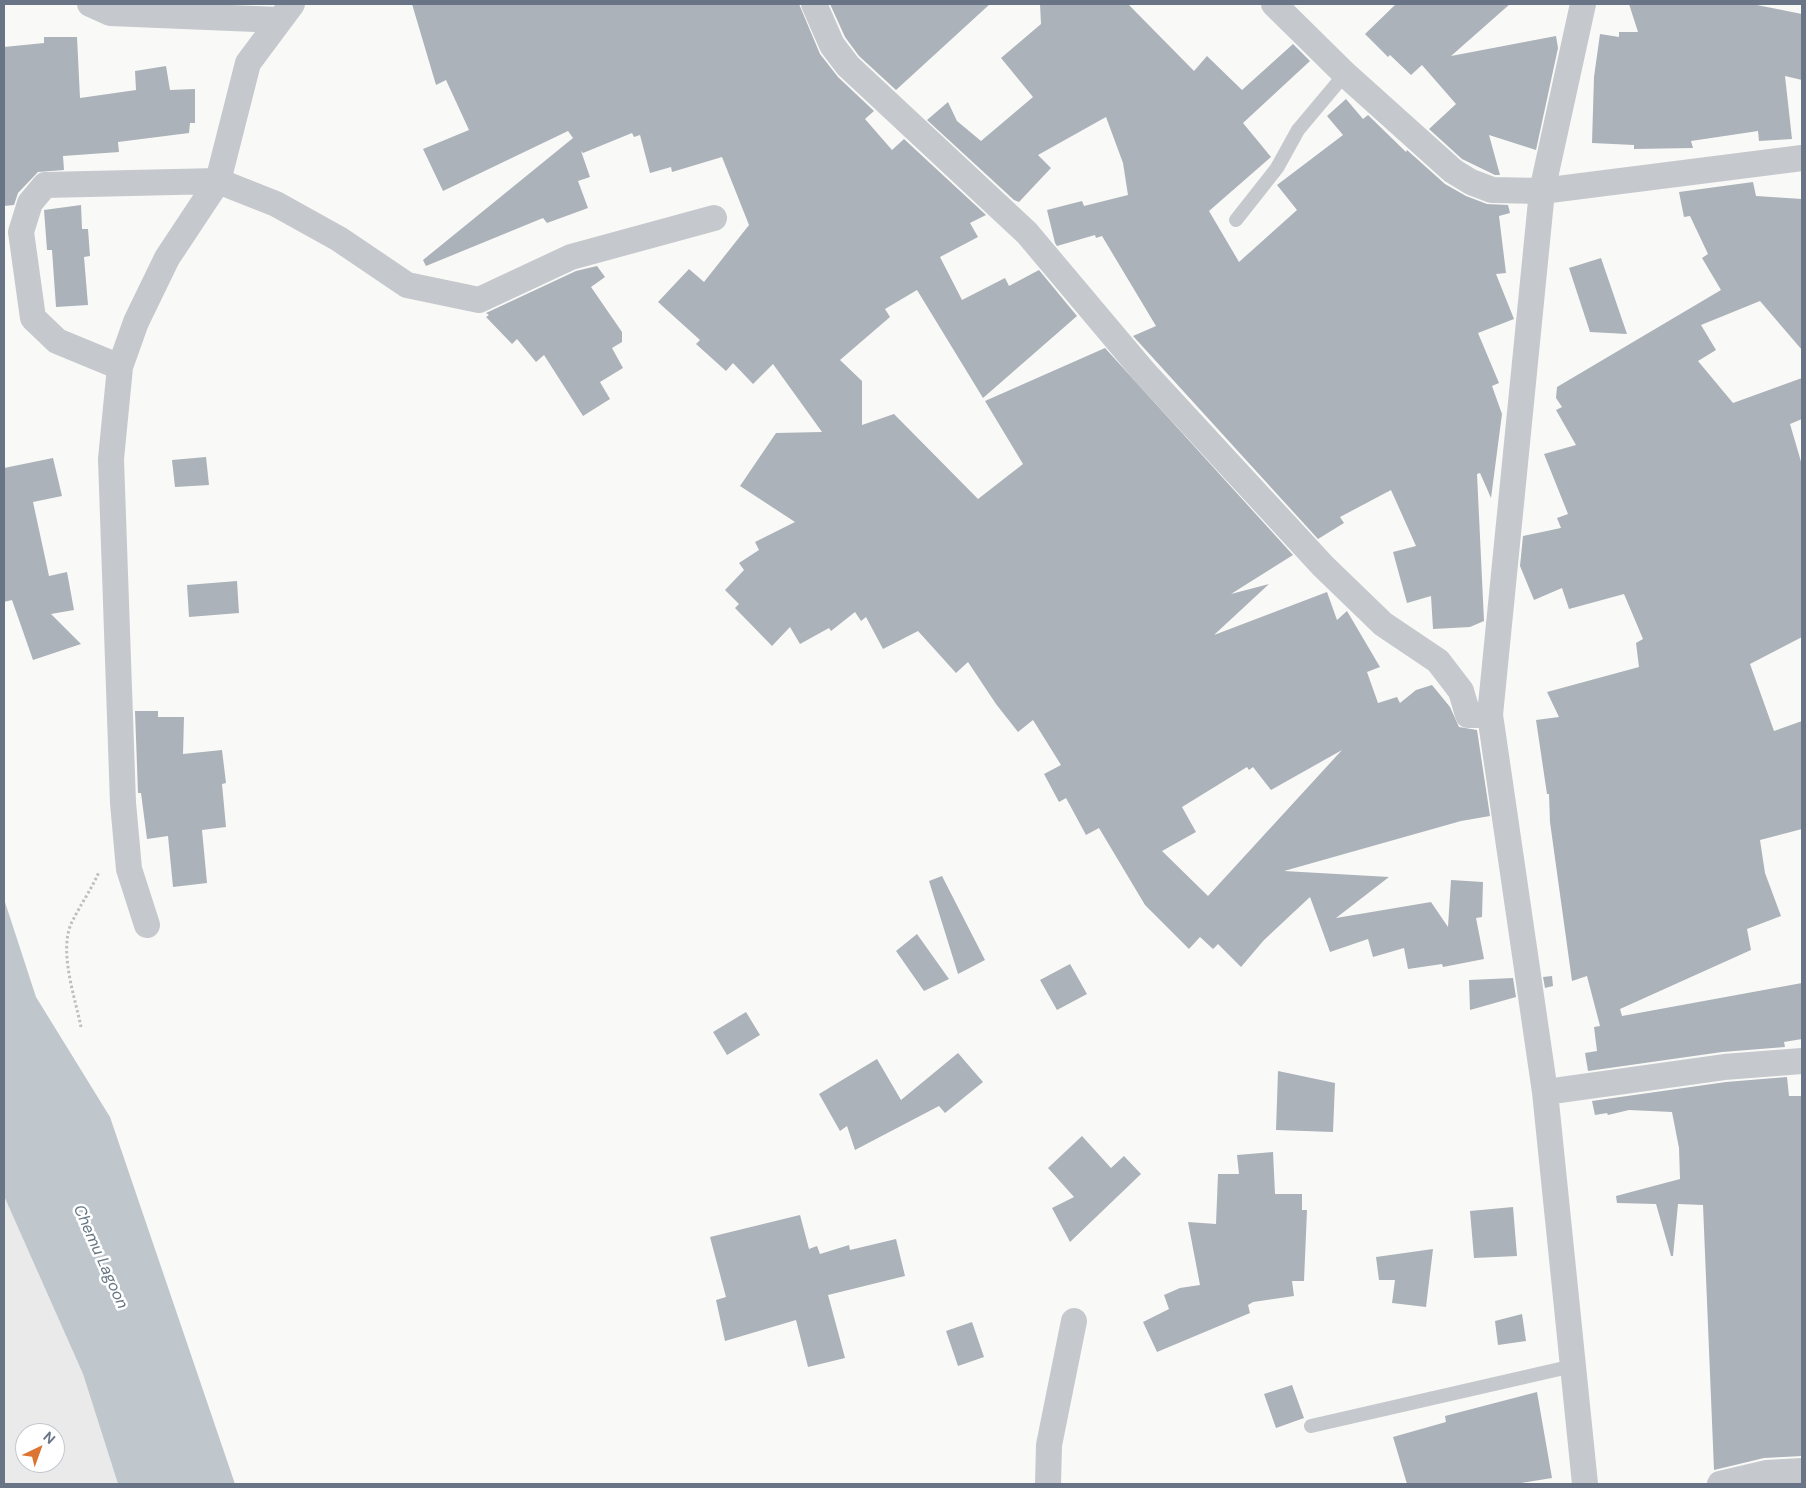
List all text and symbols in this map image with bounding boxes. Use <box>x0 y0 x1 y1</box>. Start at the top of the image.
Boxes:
water label: Chemu Lagoon <box>69 1202 131 1312</box>
north arrow <box>15 1423 65 1473</box>
text: N <box>40 1427 59 1448</box>

